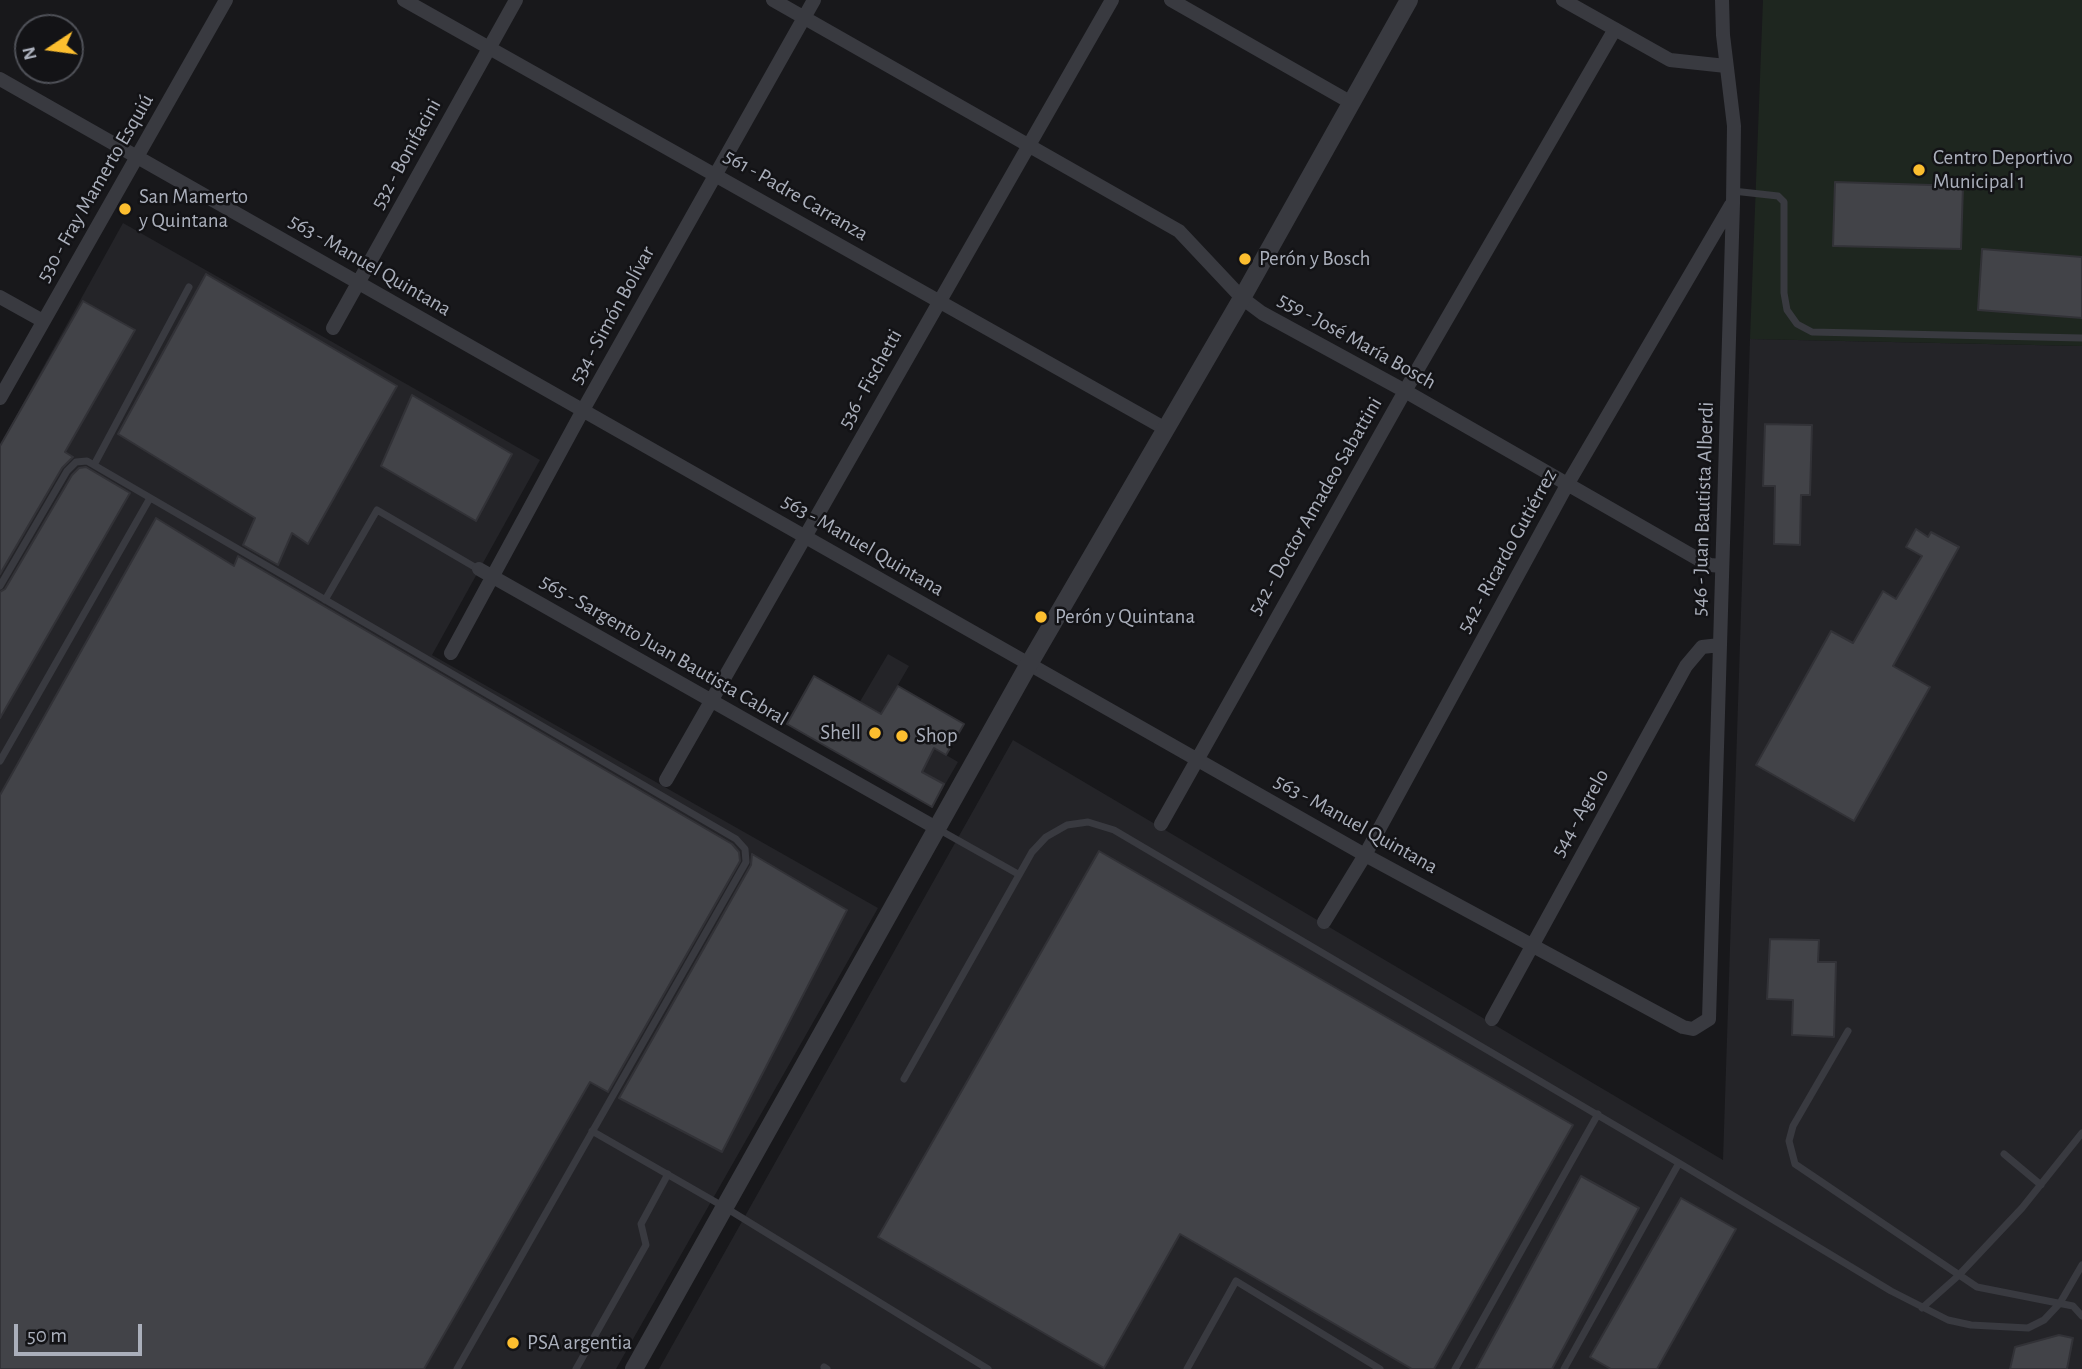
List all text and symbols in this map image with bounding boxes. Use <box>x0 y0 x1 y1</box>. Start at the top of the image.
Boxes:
north arrow <box>14 14 84 84</box>
text: N <box>19 45 41 62</box>
street label: 530 - Fray Mamerto Esquiú <box>31 89 159 287</box>
street label: 532 - Bonifacini <box>365 94 447 214</box>
street label: 561 - Padre Carranza <box>719 143 873 247</box>
place label: Centro Deportivo Municipal 1 <box>1933 145 2073 195</box>
marker: Centro Deportivo Municipal 1 <box>1911 162 1927 178</box>
place label: San Mamerto y Quintana <box>139 184 248 234</box>
marker: San Mamerto y Quintana <box>117 201 133 217</box>
street label: 563 - Manuel Quintana <box>284 208 456 322</box>
street label: 534 - Simón Bolívar <box>564 242 660 388</box>
place label: Perón y Bosch <box>1259 246 1370 272</box>
marker: Perón y Bosch <box>1237 251 1253 267</box>
street label: 559 - José María Bosch <box>1273 287 1441 395</box>
street label: 536 - Fischetti <box>832 325 908 433</box>
street label: 542 - Doctor Amadeo Sabattini <box>1242 393 1388 619</box>
street label: 546 - Juan Bautista Alberdi <box>1687 401 1719 617</box>
street label: 542 - Ricardo Gutiérrez <box>1451 465 1563 637</box>
street label: 563 - Manuel Quintana <box>777 488 949 602</box>
street label: 565 - Sargento Juan Bautista Cabral <box>536 569 792 731</box>
place label: Perón y Quintana <box>1055 604 1195 630</box>
marker: Perón y Quintana <box>1033 609 1049 625</box>
place label: Shell <box>820 720 861 746</box>
place label: Shop <box>916 723 958 749</box>
marker: Shell <box>867 725 883 741</box>
marker: Shop <box>894 728 910 744</box>
street label: 544 - Agrelo <box>1546 765 1614 861</box>
street label: 563 - Manuel Quintana <box>1270 769 1442 879</box>
scale bar <box>18 1310 145 1354</box>
text: 50 m <box>27 1325 67 1346</box>
place label: PSA argentia <box>527 1330 632 1356</box>
marker: PSA argentia <box>505 1335 521 1351</box>

